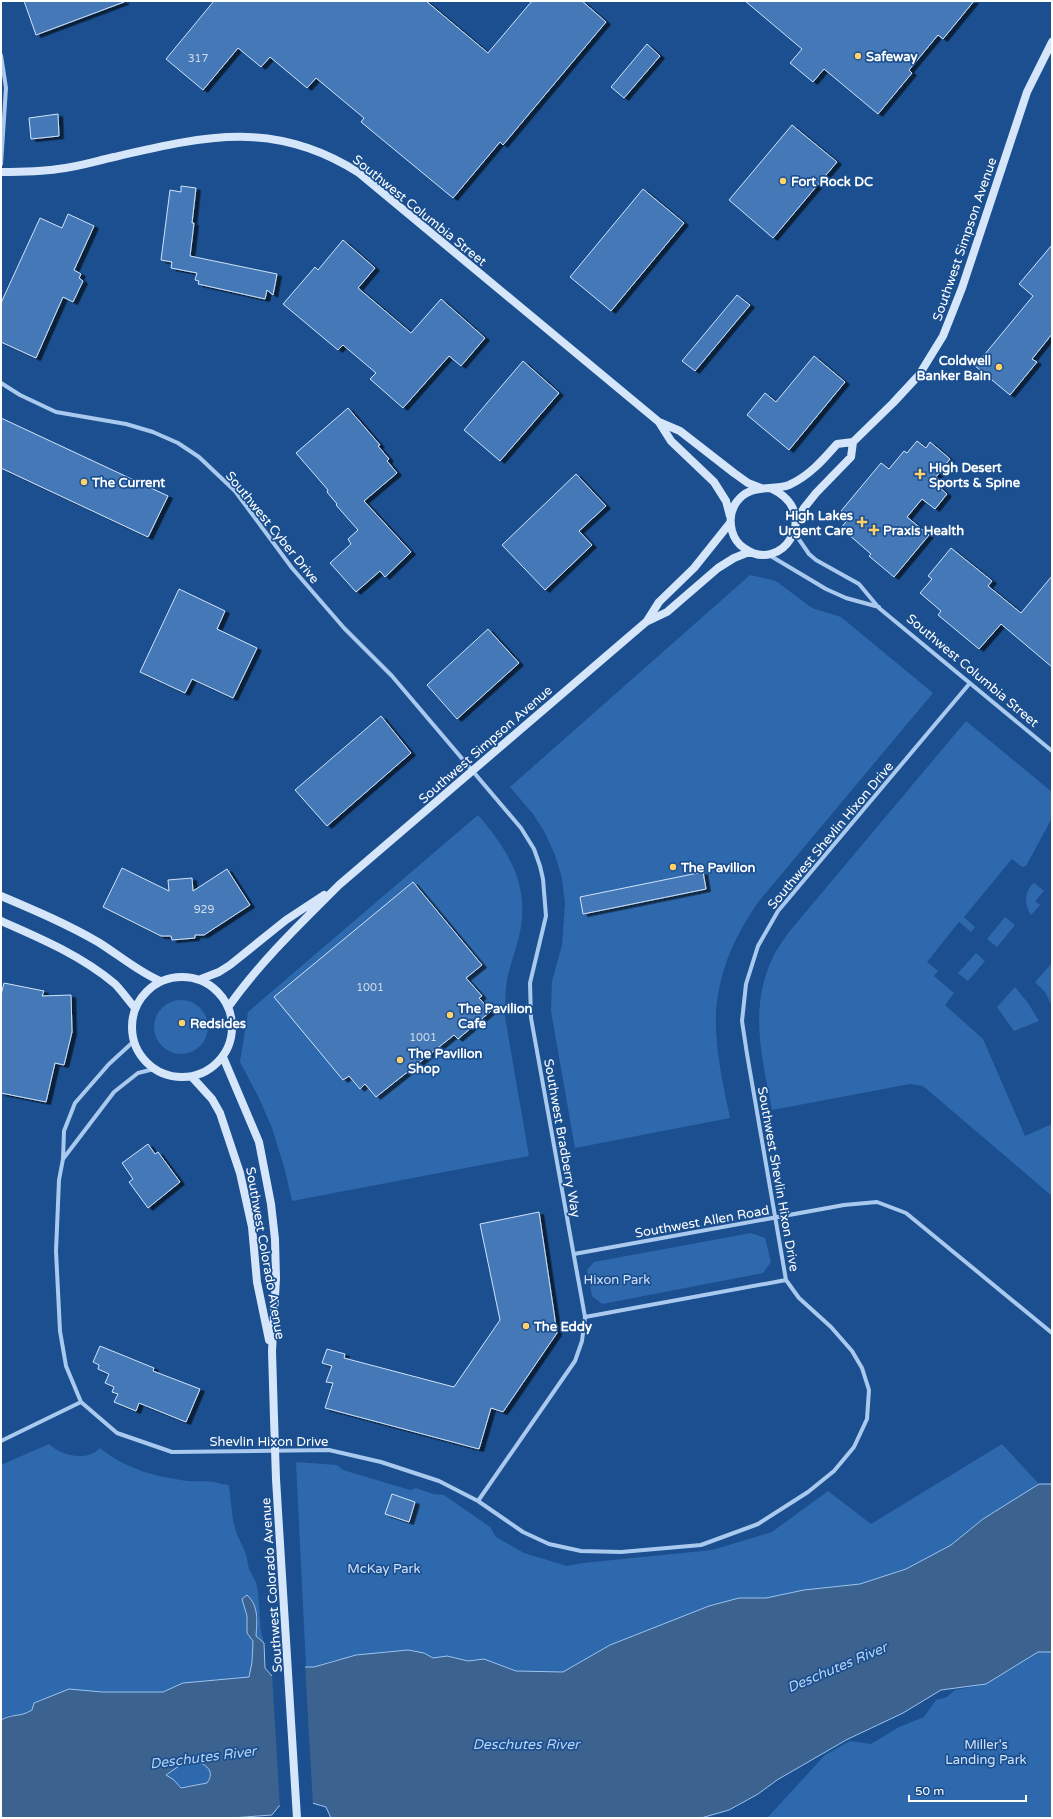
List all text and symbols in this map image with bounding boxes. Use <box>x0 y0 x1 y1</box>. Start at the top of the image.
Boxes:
place label: Safeway <box>866 49 917 65</box>
marker: Safeway <box>853 51 863 61</box>
house number: 317 <box>188 52 208 65</box>
street label: Southwest Columbia Street <box>349 152 490 270</box>
street label: Southwest Simpson Avenue <box>929 155 1000 323</box>
place label: Fort Rock DC <box>791 174 873 190</box>
marker: Fort Rock DC <box>778 176 788 186</box>
place label: Coldwell Banker Bain <box>917 353 991 384</box>
marker: Coldwell Banker Bain <box>994 362 1004 372</box>
place label: High Desert Sports & Spine <box>929 460 1021 491</box>
street label: Southwest Cyber Drive <box>222 468 322 587</box>
marker: High Desert Sports & Spine <box>914 468 926 480</box>
place label: The Current <box>91 475 165 491</box>
marker: The Current <box>79 477 89 487</box>
place label: High Lakes Urgent Care <box>778 508 854 539</box>
marker: High Lakes Urgent Care <box>856 516 868 528</box>
place label: Praxis Health <box>883 523 964 539</box>
marker: Praxis Health <box>868 524 880 536</box>
street label: Southwest Columbia Street <box>903 611 1042 731</box>
street label: Southwest Simpson Avenue <box>416 682 556 807</box>
street label: Southwest Shevlin Hixon Drive <box>764 759 897 913</box>
place label: The Pavilion <box>680 860 756 876</box>
marker: The Pavilion <box>668 862 678 872</box>
house number: 929 <box>194 903 214 916</box>
house number: 1001 <box>356 981 384 994</box>
place label: The Pavilion Cafe <box>457 1001 533 1032</box>
marker: The Pavilion Cafe <box>445 1010 455 1020</box>
place label: Redsides <box>190 1016 246 1032</box>
marker: Redsides <box>177 1018 187 1028</box>
house number: 1001 <box>409 1031 437 1044</box>
place label: The Pavilion Shop <box>407 1046 483 1077</box>
marker: The Pavilion Shop <box>395 1055 405 1065</box>
street label: Southwest Bradberry Way <box>540 1058 584 1219</box>
street label: Southwest Shevlin Hixon Drive <box>754 1085 802 1273</box>
street label: Southwest Colorado Avenue <box>242 1166 288 1341</box>
street label: Southwest Allen Road <box>634 1202 771 1242</box>
park label: Hixon Park <box>584 1272 650 1288</box>
place label: The Eddy <box>533 1319 592 1335</box>
marker: The Eddy <box>521 1321 531 1331</box>
street label: Shevlin Hixon Drive <box>210 1434 328 1450</box>
street label: Southwest Colorado Avenue <box>258 1497 286 1673</box>
park label: McKay Park <box>347 1561 421 1577</box>
water label: Deschutes River <box>785 1638 891 1696</box>
water label: Deschutes River <box>473 1736 581 1753</box>
park label: Miller's Landing Park <box>945 1737 1027 1768</box>
water label: Deschutes River <box>149 1742 259 1772</box>
scale bar <box>909 1777 1026 1803</box>
text: 50 m <box>915 1784 944 1798</box>

